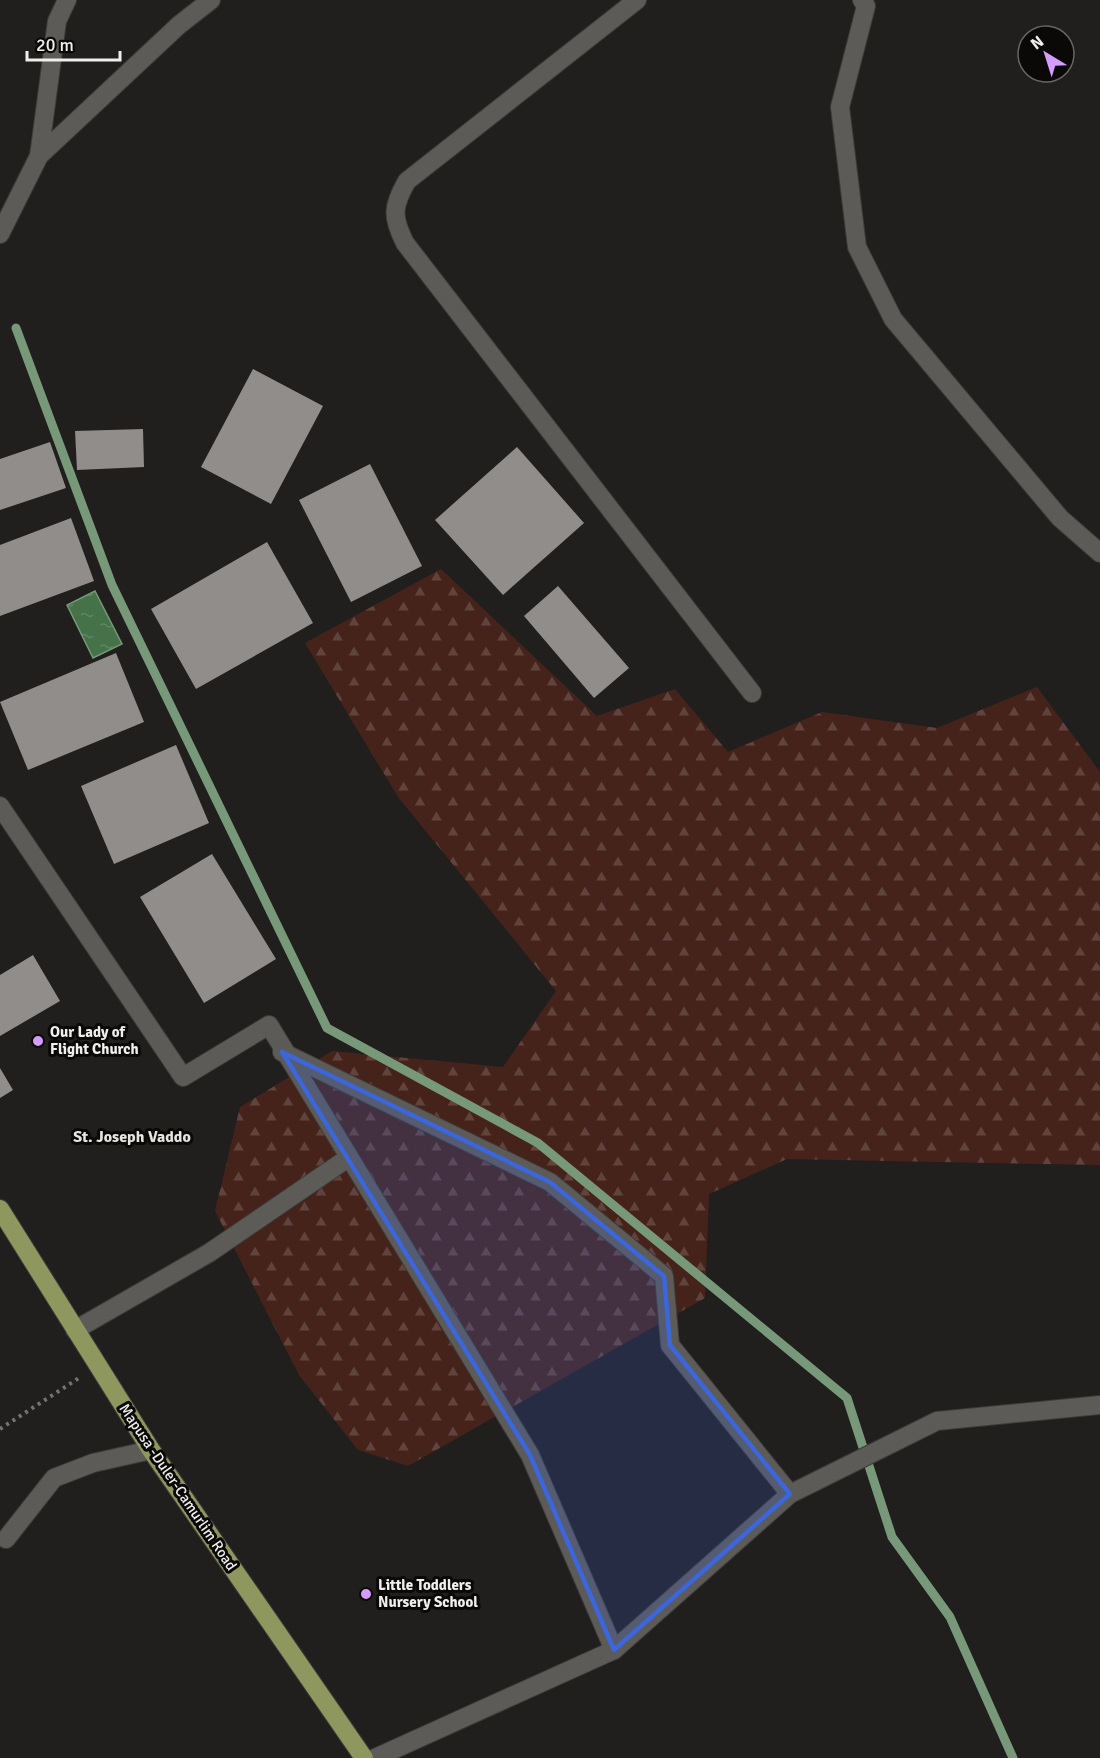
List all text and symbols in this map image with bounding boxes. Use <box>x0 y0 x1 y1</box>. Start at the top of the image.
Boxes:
scale bar <box>27 24 120 62</box>
north arrow <box>1016 24 1076 84</box>
text: N <box>1027 32 1048 54</box>
text: 20 m <box>36 34 74 56</box>
place label: Our Lady of Flight Church <box>50 1023 139 1058</box>
marker: Our Lady of Flight Church <box>31 1034 45 1048</box>
district label: St. Joseph Vaddo <box>73 1127 191 1147</box>
street label: Mapusa -Duler-Camurlim Road <box>115 1400 241 1574</box>
place label: Little Toddlers Nursery School <box>378 1576 478 1611</box>
marker: Little Toddlers Nursery School <box>359 1587 373 1601</box>

